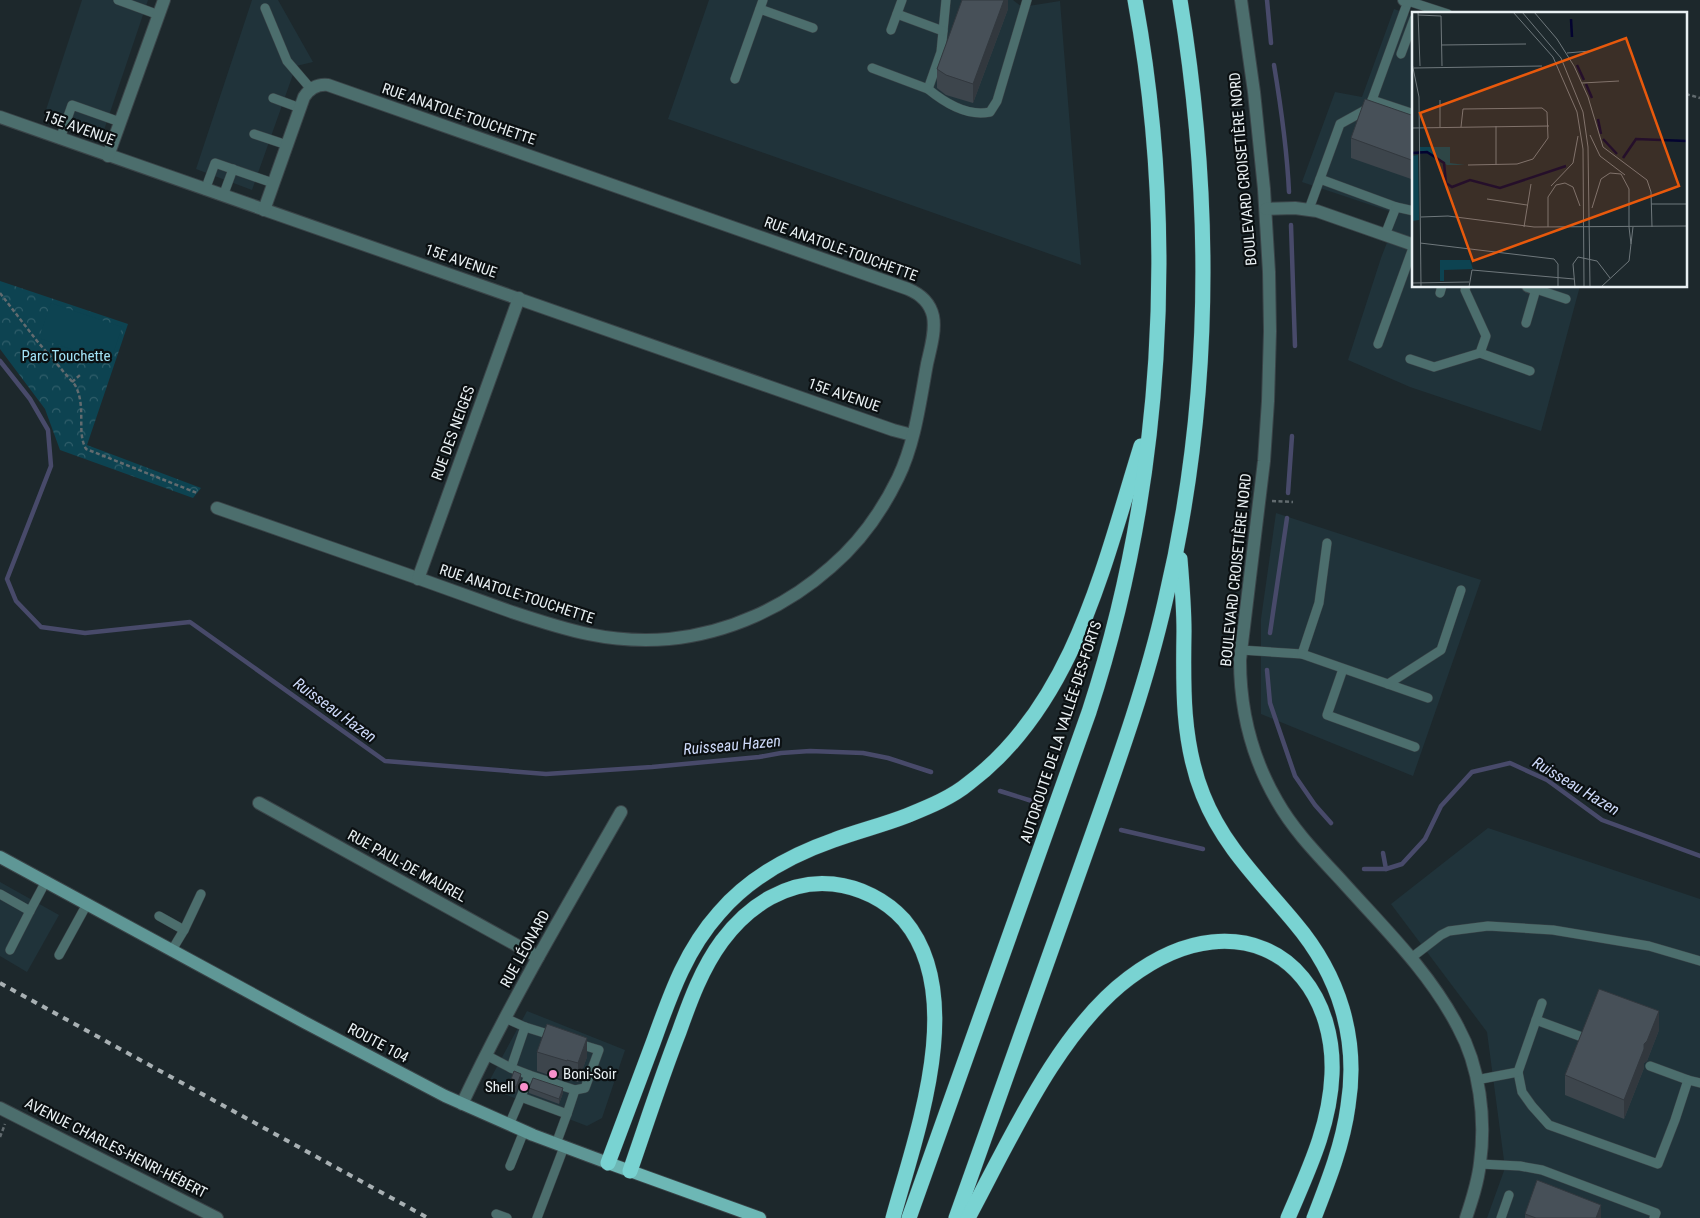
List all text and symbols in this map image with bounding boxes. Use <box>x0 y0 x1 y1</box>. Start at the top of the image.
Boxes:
inset map <box>1412 12 1688 288</box>
street label: BOULEVARD CROISETIÈRE NORD <box>1226 72 1260 266</box>
street label: RUE ANATOLE-TOUCHETTE <box>380 79 538 149</box>
street label: 15E AVENUE <box>41 107 117 149</box>
street label: RUE ANATOLE-TOUCHETTE <box>762 213 920 285</box>
street label: 15E AVENUE <box>423 240 499 282</box>
park label: Parc Touchette <box>22 347 110 365</box>
street label: 15E AVENUE <box>806 374 882 416</box>
street label: RUE DES NEIGES <box>428 383 478 483</box>
street label: BOULEVARD CROISETIÈRE NORD <box>1217 473 1255 667</box>
street label: RUE ANATOLE-TOUCHETTE <box>437 560 597 628</box>
street label: AUTOROUTE DE LA VALLÉE-DES-FORTS <box>1017 618 1106 845</box>
water label: Ruisseau Hazen <box>290 674 380 746</box>
water label: Ruisseau Hazen <box>682 731 782 759</box>
water label: Ruisseau Hazen <box>1529 753 1623 819</box>
street label: RUE PAUL-DE MAUREL <box>345 826 469 906</box>
street label: RUE LÉONARD <box>496 907 554 991</box>
street label: ROUTE 104 <box>344 1019 412 1067</box>
place label: Boni-Soir <box>563 1065 617 1083</box>
marker: Boni-Soir <box>547 1068 559 1080</box>
place label: Shell <box>485 1078 514 1096</box>
marker: Shell <box>518 1081 530 1093</box>
street label: AVENUE CHARLES-HENRI-HÉBERT <box>22 1094 210 1202</box>

